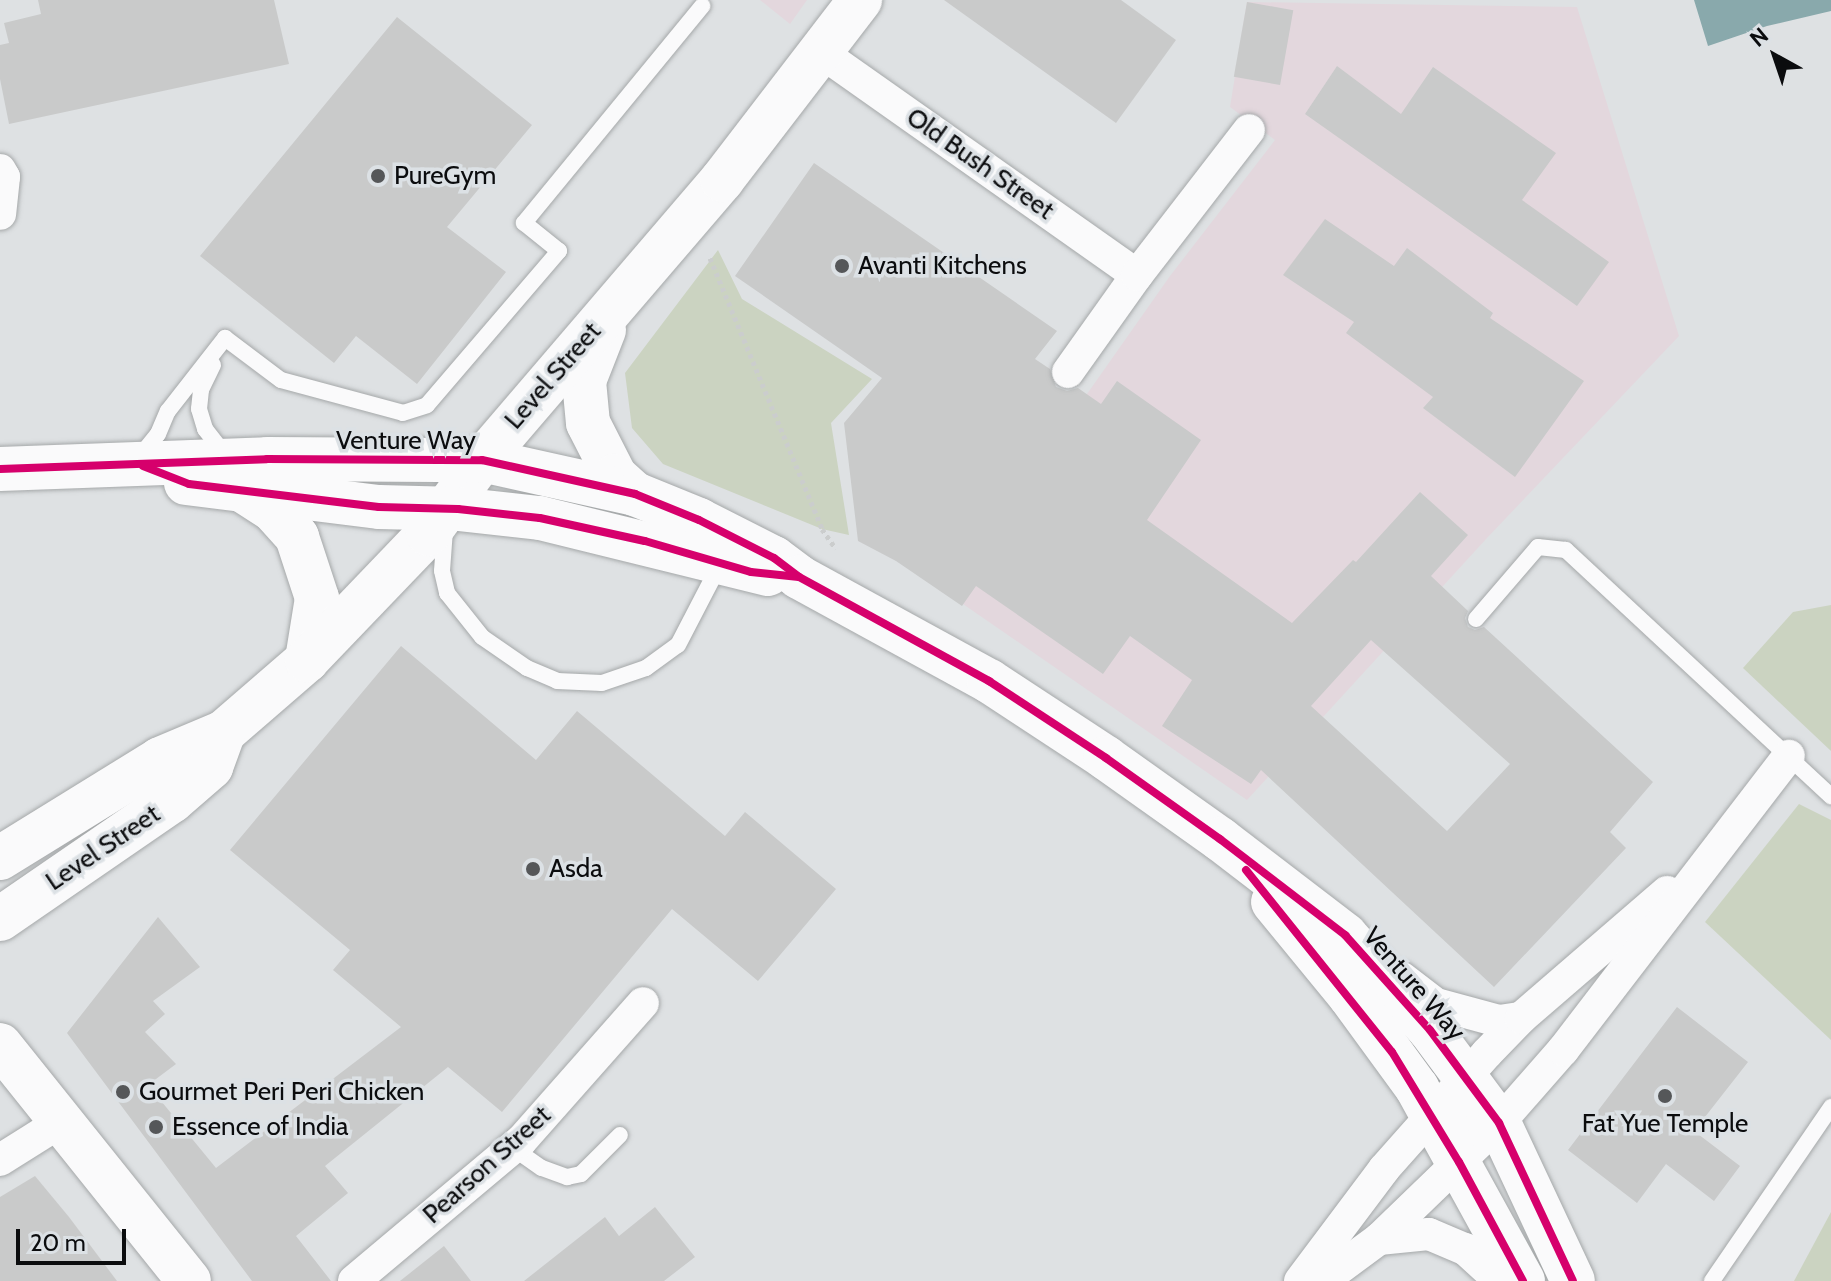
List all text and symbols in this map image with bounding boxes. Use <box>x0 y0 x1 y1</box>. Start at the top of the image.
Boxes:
north arrow <box>1735 16 1815 96</box>
text: N <box>1745 22 1774 53</box>
street label: Old Bush Street <box>900 102 1060 226</box>
place label: PureGym <box>394 160 496 192</box>
marker: PureGym <box>369 167 387 185</box>
place label: Avanti Kitchens <box>858 250 1027 282</box>
marker: Avanti Kitchens <box>833 257 851 275</box>
street label: Level Street <box>498 316 608 436</box>
street label: Venture Way <box>336 425 476 457</box>
street label: Level Street <box>40 799 166 897</box>
place label: Asda <box>549 853 603 885</box>
marker: Asda <box>524 860 542 878</box>
street label: Venture Way <box>1356 921 1472 1047</box>
place label: Gourmet Peri Peri Chicken <box>139 1076 424 1108</box>
marker: Gourmet Peri Peri Chicken <box>114 1083 132 1101</box>
marker: Fat Yue Temple <box>1656 1087 1674 1105</box>
street label: Pearson Street <box>417 1100 557 1230</box>
place label: Fat Yue Temple <box>1582 1108 1748 1140</box>
place label: Essence of India <box>172 1111 348 1143</box>
marker: Essence of India <box>147 1118 165 1136</box>
scale bar <box>20 1213 130 1263</box>
text: 20 m <box>30 1228 86 1257</box>

